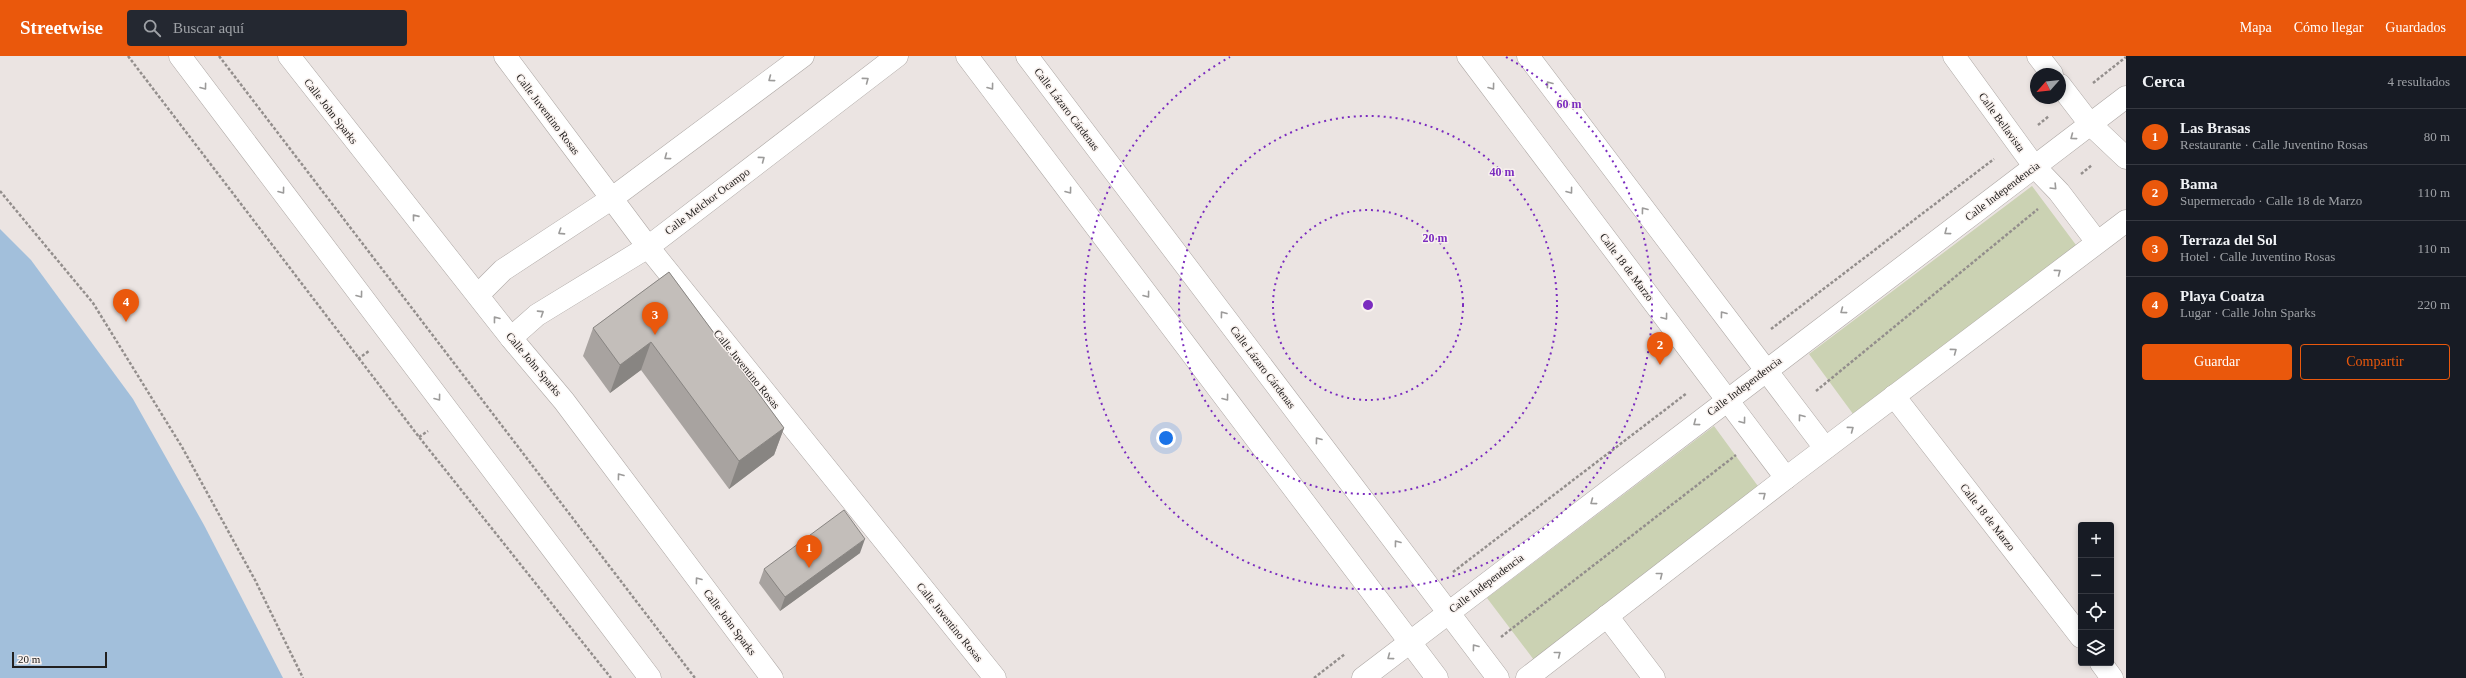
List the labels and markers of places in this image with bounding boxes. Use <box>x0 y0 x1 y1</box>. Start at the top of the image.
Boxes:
pin: 4 <box>113 289 139 322</box>
centre of rings <box>1361 298 1375 312</box>
pin: 3 <box>642 302 668 335</box>
pin: 2 <box>1647 332 1673 365</box>
pin: 1 <box>796 535 822 568</box>

